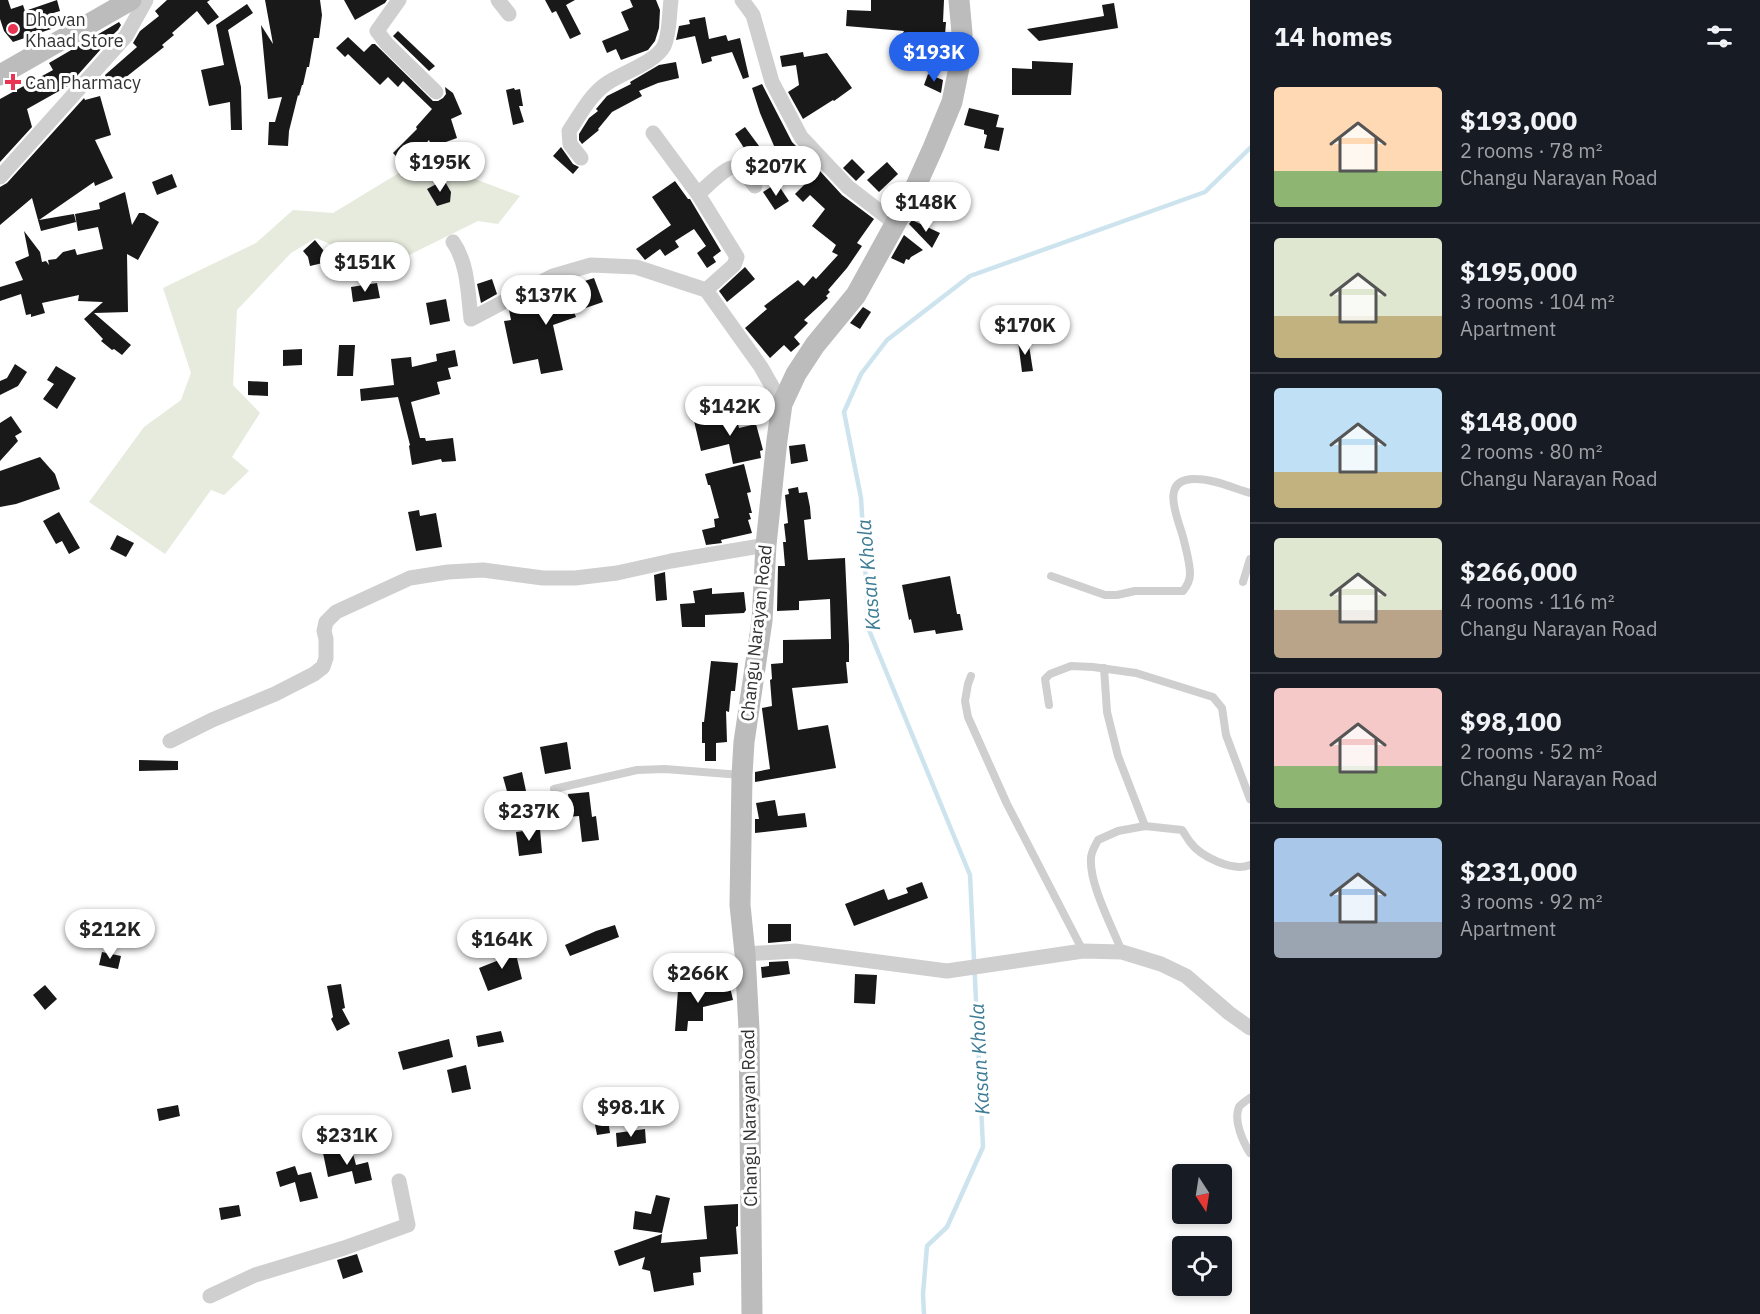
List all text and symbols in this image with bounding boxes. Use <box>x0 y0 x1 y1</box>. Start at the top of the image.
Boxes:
place label: Dhovan Khaad Store <box>25 8 124 52</box>
text: 14 homes <box>1274 19 1392 53</box>
icon: filters <box>1703 20 1736 53</box>
marker: Dhovan Khaad Store <box>6 22 20 36</box>
pin: $193K <box>892 32 976 83</box>
text: $193K <box>903 38 965 65</box>
place label: Can Pharmacy <box>25 71 141 94</box>
marker: Can Pharmacy <box>6 75 20 89</box>
text: $193,000 <box>1460 103 1577 137</box>
icon: home <box>1322 111 1394 183</box>
text: 2 rooms · 78 m² <box>1460 137 1603 164</box>
pin: $195K <box>398 142 482 193</box>
pin: $207K <box>734 146 818 197</box>
text: $195K <box>409 148 471 175</box>
text: $207K <box>745 152 807 179</box>
text: Changu Narayan Road <box>1460 164 1657 191</box>
pin: $148K <box>884 182 968 233</box>
text: $148K <box>895 188 957 215</box>
pin: $151K <box>323 242 407 293</box>
text: $151K <box>334 248 396 275</box>
text: $195,000 <box>1460 254 1577 288</box>
icon: home <box>1322 262 1394 334</box>
pin: $137K <box>504 275 588 326</box>
text: $137K <box>515 281 577 308</box>
text: 3 rooms · 104 m² <box>1460 288 1615 315</box>
pin: $170K <box>983 305 1067 356</box>
text: $170K <box>994 311 1056 338</box>
text: Apartment <box>1460 315 1556 342</box>
pin: $142K <box>688 386 772 437</box>
text: $142K <box>699 392 761 419</box>
text: $148,000 <box>1460 404 1577 438</box>
icon: home <box>1322 412 1394 484</box>
text: 2 rooms · 80 m² <box>1460 438 1603 465</box>
text: Changu Narayan Road <box>1460 465 1657 492</box>
water label: Kasan Khola <box>850 518 886 632</box>
street label: Changu Narayan Road <box>735 543 777 723</box>
text: $266,000 <box>1460 554 1577 588</box>
icon: home <box>1322 562 1394 634</box>
text: 4 rooms · 116 m² <box>1460 588 1615 615</box>
text: Changu Narayan Road <box>1460 615 1657 642</box>
text: $98,100 <box>1460 704 1562 738</box>
icon: home <box>1322 712 1394 784</box>
text: 2 rooms · 52 m² <box>1460 738 1603 765</box>
text: Changu Narayan Road <box>1460 765 1657 792</box>
pin: $237K <box>487 791 571 842</box>
text: $237K <box>498 797 560 824</box>
text: $231,000 <box>1460 854 1577 888</box>
icon: home <box>1322 862 1394 934</box>
text: 3 rooms · 92 m² <box>1460 888 1603 915</box>
pin: $212K <box>68 909 152 960</box>
text: $212K <box>79 915 141 942</box>
text: Apartment <box>1460 915 1556 942</box>
pin: $164K <box>460 919 544 970</box>
text: $164K <box>471 925 533 952</box>
pin: $266K <box>656 953 740 1004</box>
text: $266K <box>667 959 729 986</box>
water label: Kasan Khola <box>963 1002 995 1116</box>
street label: Changu Narayan Road <box>736 1029 762 1207</box>
pin: $98.1K <box>582 1087 680 1138</box>
text: $98.1K <box>597 1093 665 1120</box>
pin: $231K <box>305 1115 389 1166</box>
text: $231K <box>316 1121 378 1148</box>
north arrow <box>1172 1164 1232 1224</box>
map controls <box>1172 1164 1232 1296</box>
button: locate <box>1172 1236 1232 1296</box>

